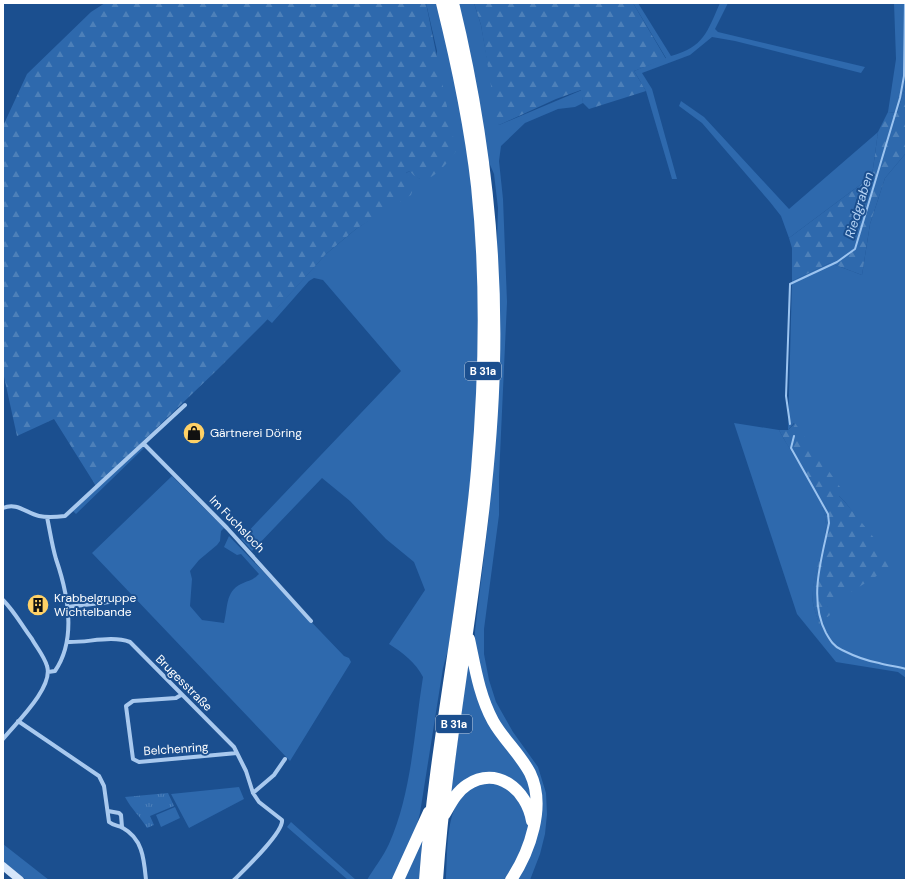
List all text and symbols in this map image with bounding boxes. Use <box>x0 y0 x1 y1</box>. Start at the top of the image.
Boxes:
water label: Riedgraben <box>841 170 877 240</box>
road number: B 31a <box>465 362 501 380</box>
shop icon: Gärtnerei Döring <box>181 420 207 446</box>
place label: Gärtnerei Döring <box>210 425 302 441</box>
street label: Im Fuchsloch <box>206 492 268 556</box>
place label: Krabbelgruppe Wichtelbande <box>54 590 137 620</box>
building icon: Krabbelgruppe Wichtelbande <box>25 592 51 618</box>
street label: Brugesstraße <box>152 651 216 715</box>
road number: B 31a <box>436 715 472 733</box>
street label: Belchenring <box>143 739 209 759</box>

